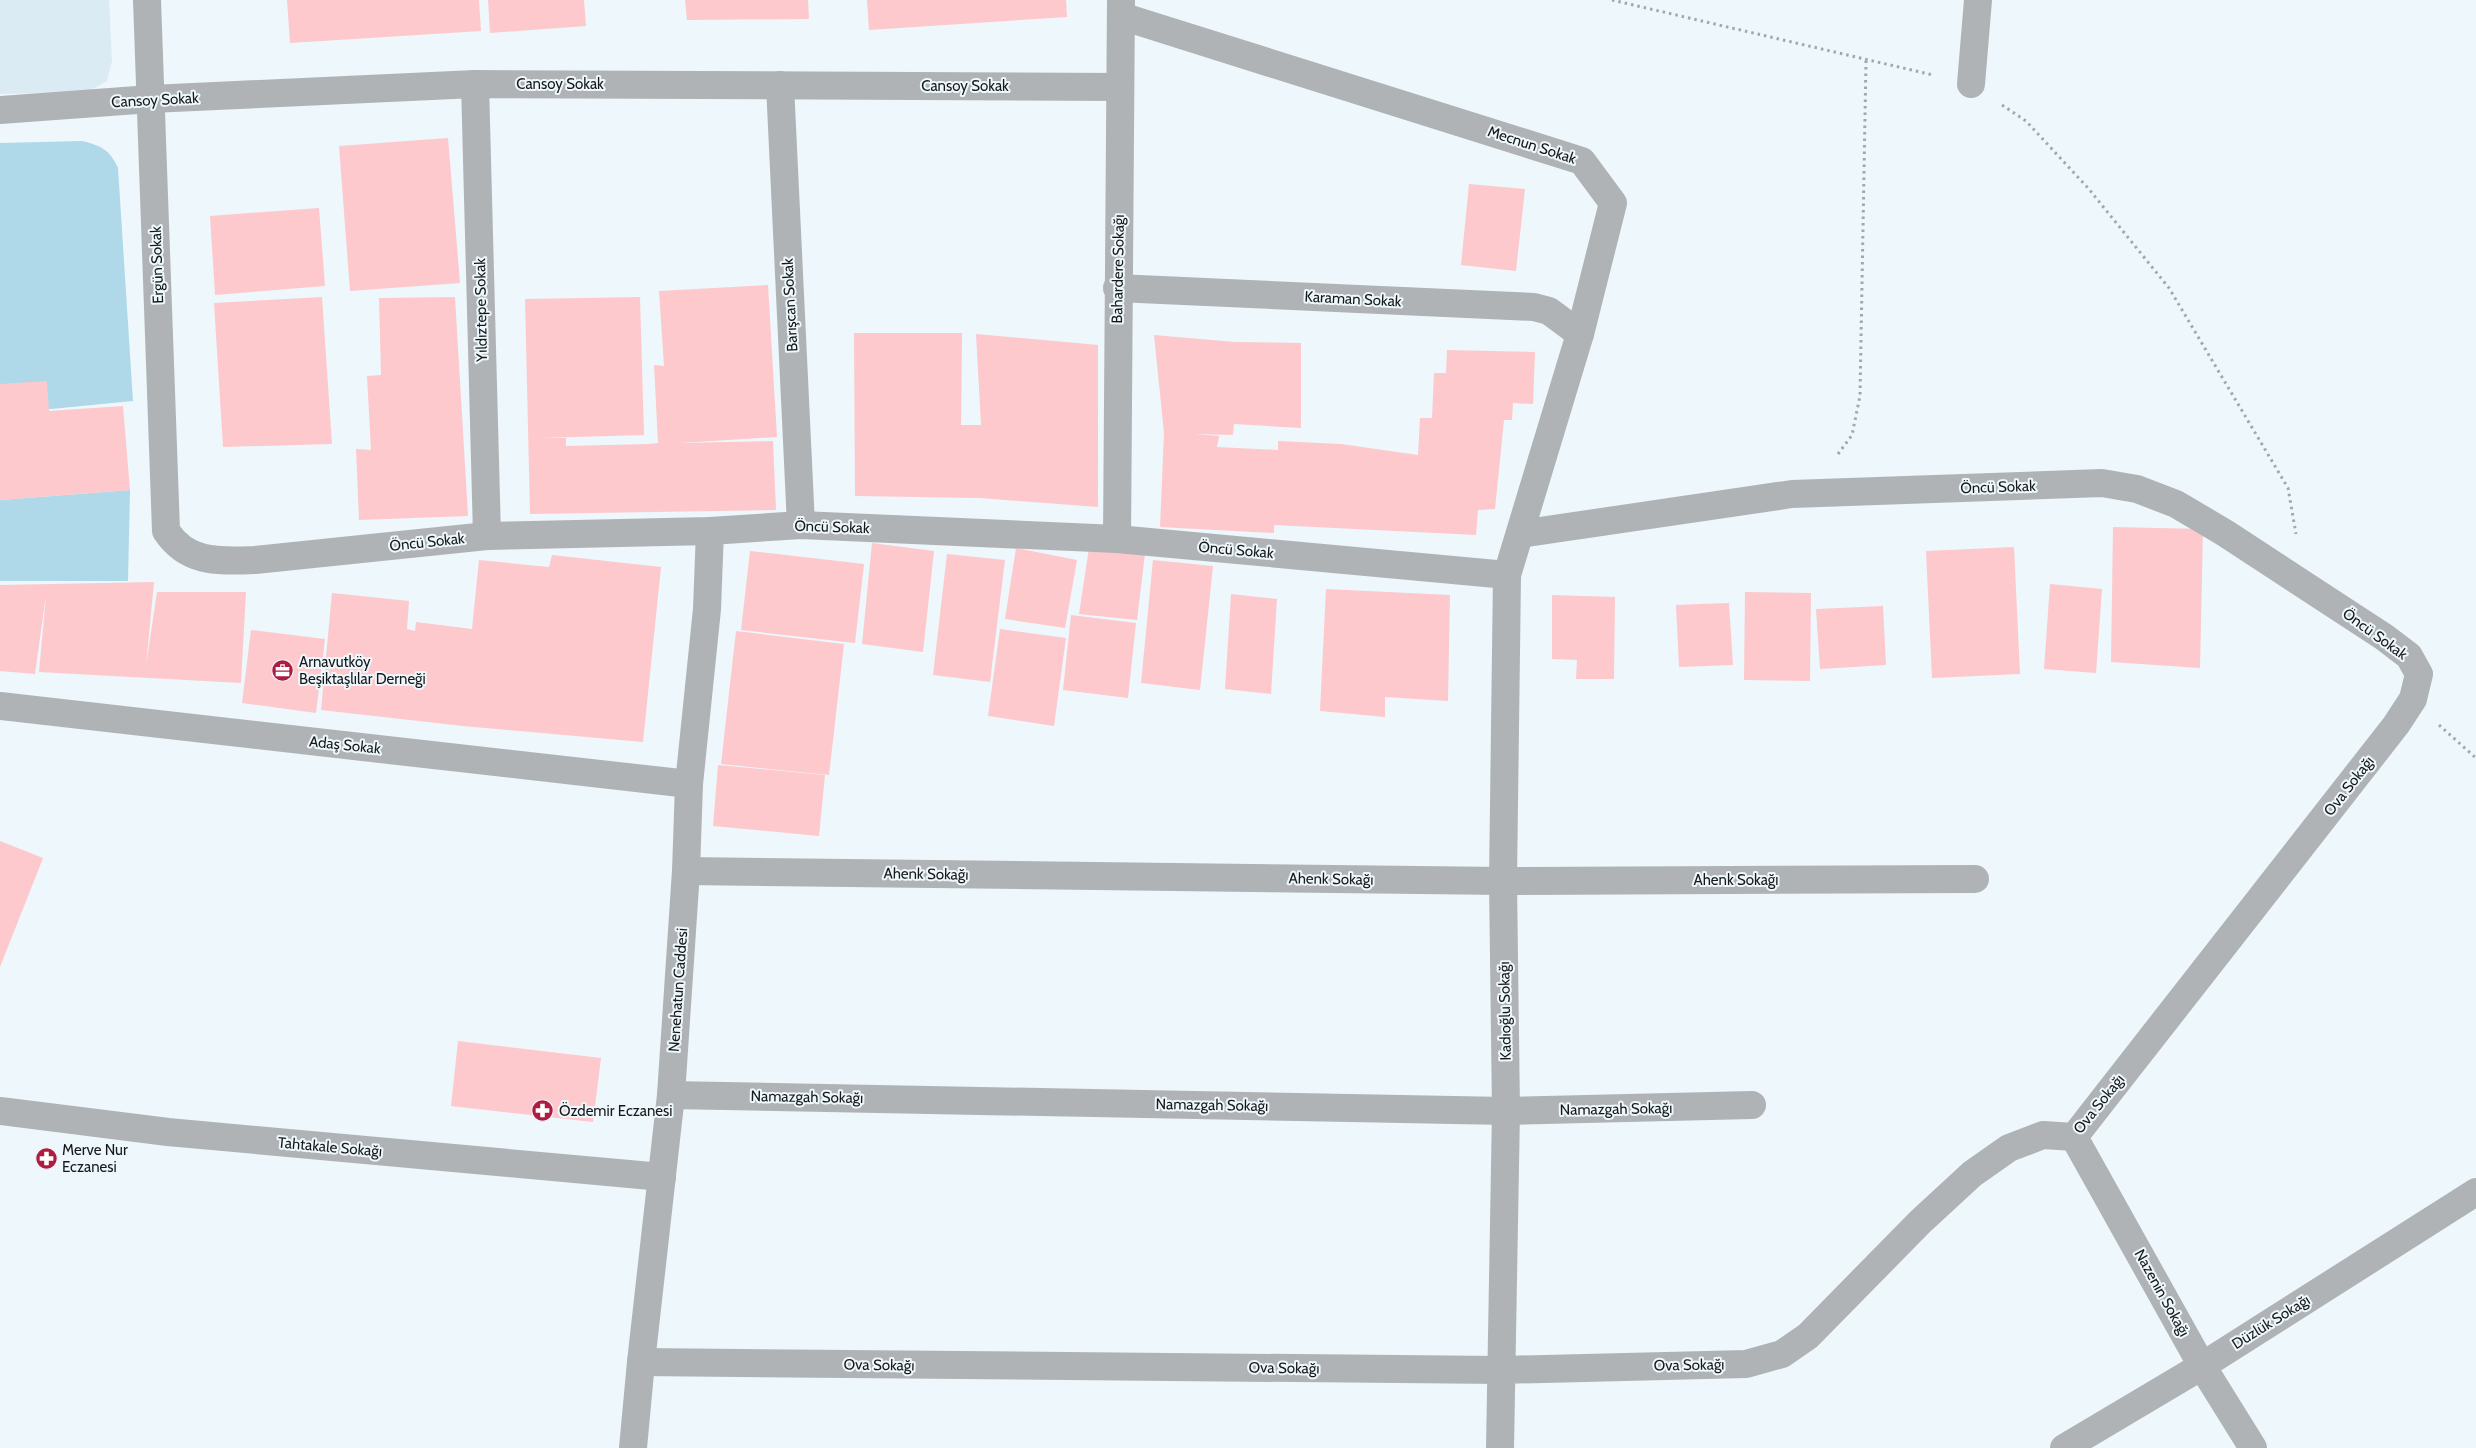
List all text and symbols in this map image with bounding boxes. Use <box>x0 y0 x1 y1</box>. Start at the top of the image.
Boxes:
street label: Cansoy Sokak <box>516 75 604 93</box>
street label: Cansoy Sokak <box>921 77 1009 95</box>
street label: Cansoy Sokak <box>111 89 200 111</box>
street label: Mecnun Sokak <box>1485 122 1579 168</box>
street label: Bahardere Sokağı <box>1108 214 1128 324</box>
street label: Ergün Sokak <box>147 226 167 304</box>
street label: Yıldıztepe Sokak <box>471 258 491 363</box>
street label: Barışcan Sokak <box>779 258 801 352</box>
street label: Karaman Sokak <box>1304 287 1402 311</box>
street label: Öncü Sokak <box>1960 477 2036 497</box>
street label: Öncü Sokak <box>794 517 870 537</box>
street label: Öncü Sokak <box>389 529 466 555</box>
street label: Öncü Sokak <box>1198 538 1275 562</box>
street label: Öncü Sokak <box>2339 605 2411 664</box>
place label: Arnavutköy Beşiktaşlılar Derneği <box>299 653 426 688</box>
office icon: Arnavutköy Beşiktaşlılar Derneği <box>271 659 295 683</box>
street label: Adaş Sokak <box>308 732 382 758</box>
street label: Ova Sokağı <box>2320 753 2378 819</box>
street label: Ahenk Sokağı <box>883 864 969 884</box>
street label: Ahenk Sokağı <box>1288 869 1374 889</box>
street label: Ahenk Sokağı <box>1693 871 1779 889</box>
street label: Nenehatun Caddesi <box>665 927 691 1053</box>
street label: Kadıoğlu Sokağı <box>1495 961 1515 1061</box>
street label: Ova Sokağı <box>2070 1071 2128 1137</box>
street label: Namazgah Sokağı <box>751 1087 863 1107</box>
street label: Namazgah Sokağı <box>1156 1095 1268 1115</box>
pharmacy icon: Özdemir Eczanesi <box>531 1099 555 1123</box>
street label: Namazgah Sokağı <box>1560 1099 1672 1119</box>
place label: Özdemir Eczanesi <box>559 1102 672 1120</box>
street label: Tahtakale Sokağı <box>277 1133 383 1161</box>
place label: Merve Nur Eczanesi <box>62 1141 128 1176</box>
pharmacy icon: Merve Nur Eczanesi <box>34 1147 58 1171</box>
street label: Nazenin Sokağı <box>2131 1246 2193 1340</box>
street label: Düzlük Sokağı <box>2229 1291 2313 1353</box>
street label: Ova Sokağı <box>843 1355 915 1375</box>
street label: Ova Sokağı <box>1653 1355 1725 1375</box>
street label: Ova Sokağı <box>1248 1358 1320 1378</box>

